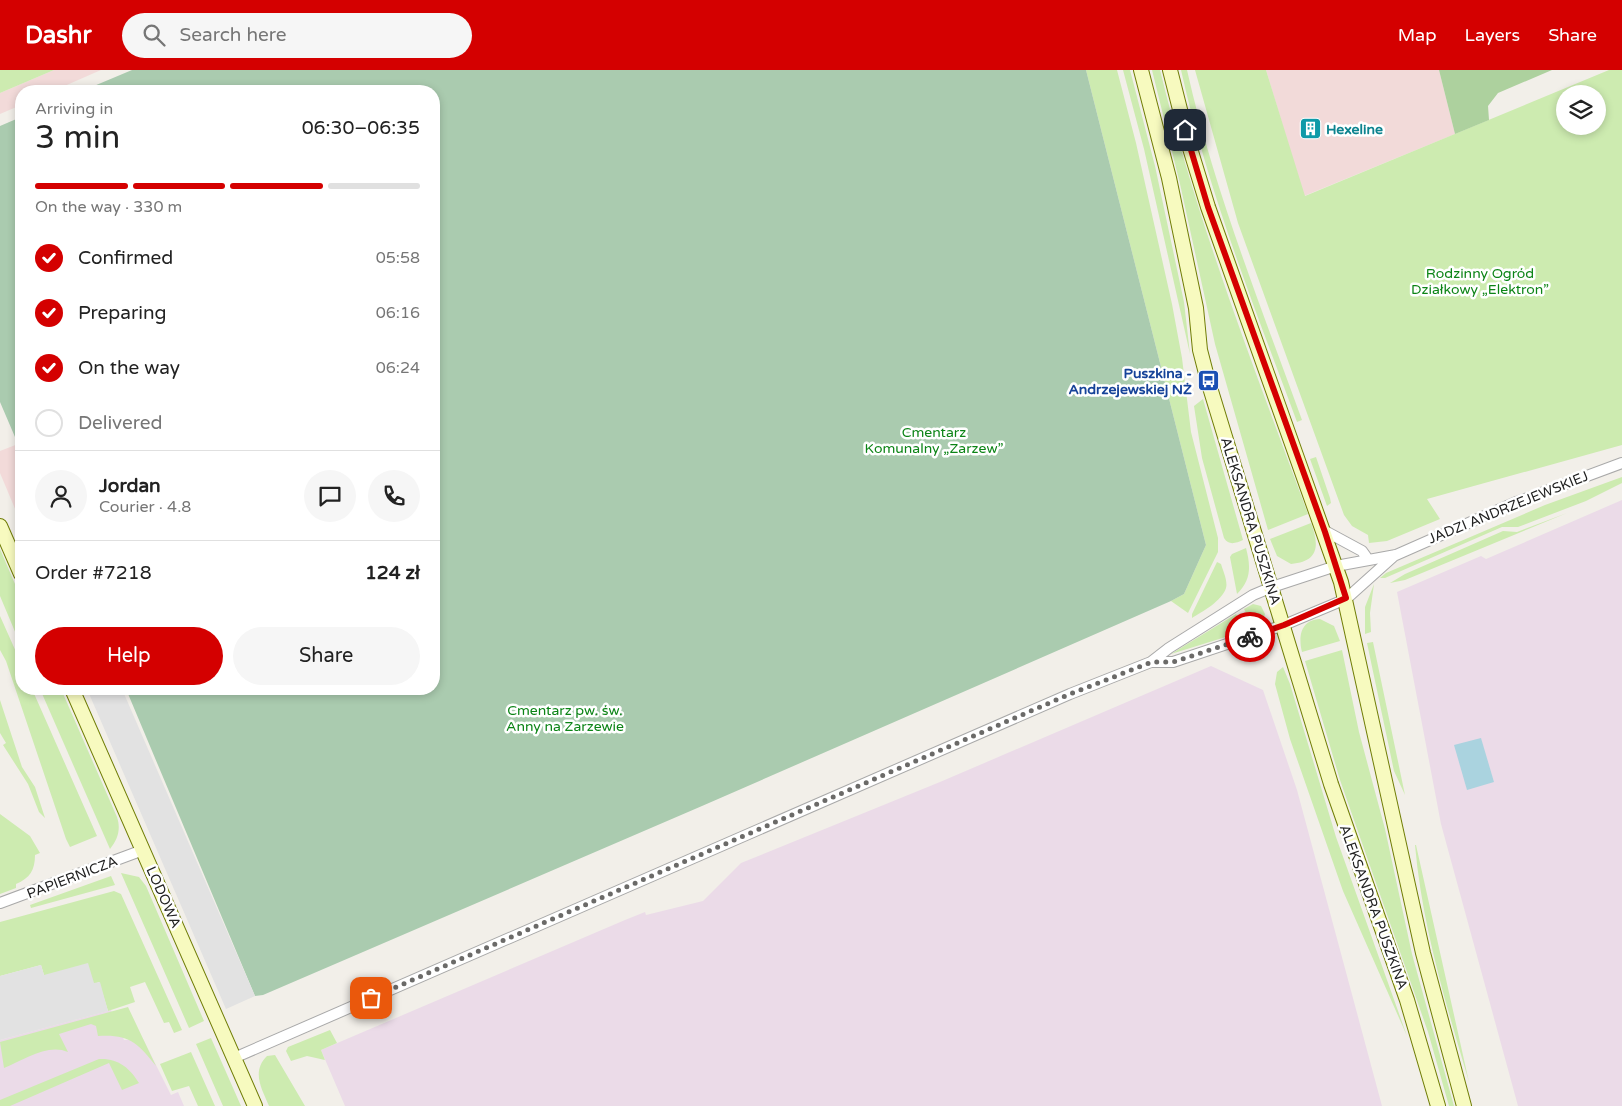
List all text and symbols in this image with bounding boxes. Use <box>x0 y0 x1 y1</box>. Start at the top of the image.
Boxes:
search box <box>122 13 472 58</box>
text: Dashr <box>25 21 92 50</box>
icon: search <box>140 21 168 49</box>
text: Search here <box>180 24 286 46</box>
text: Map <box>1398 24 1437 46</box>
text: Layers <box>1465 24 1520 46</box>
text: Share <box>1548 24 1597 46</box>
map controls <box>1556 85 1606 135</box>
button: layers <box>1556 85 1606 135</box>
text: Arriving in <box>35 99 113 119</box>
pin <box>1164 109 1206 151</box>
icon: home <box>1171 116 1199 144</box>
text: 06:30–06:35 <box>302 117 420 139</box>
building icon: Hexeline <box>1298 117 1322 141</box>
text: 3 min <box>35 119 120 157</box>
place label: Hexeline <box>1326 121 1383 138</box>
text: On the way · 330 m <box>35 197 182 217</box>
icon: check <box>35 244 63 272</box>
text: Confirmed <box>78 247 173 269</box>
text: 05:58 <box>376 248 420 268</box>
park label: Rodzinny Ogród Działkowy „Elektron” <box>1411 265 1549 298</box>
icon: check <box>35 299 63 327</box>
text: Preparing <box>78 302 167 324</box>
text: 06:16 <box>376 303 420 323</box>
icon: check <box>35 354 63 382</box>
text: On the way <box>78 357 180 379</box>
text: 06:24 <box>376 358 420 378</box>
place label: Puszkina - Andrzejewskiej NŻ <box>1068 365 1192 398</box>
bus stop icon: Puszkina - Andrzejewskiej NŻ <box>1196 369 1220 393</box>
text: Delivered <box>78 412 163 434</box>
park label: Cmentarz Komunalny „Zarzew” <box>865 424 1004 457</box>
street label: ALEKSANDRA PUSZKINA <box>1217 435 1284 607</box>
street label: JADZI ANDRZEJEWSKIEJ <box>1426 468 1591 547</box>
button: person <box>35 470 87 522</box>
button: chat <box>304 470 356 522</box>
button: phone <box>368 470 420 522</box>
text: Jordan <box>99 475 161 497</box>
text: Courier · 4.8 <box>99 497 191 517</box>
text: Order #7218 <box>35 562 152 584</box>
text: 124 zł <box>365 562 420 584</box>
courier <box>1225 612 1275 662</box>
icon: bike <box>1236 623 1264 651</box>
button: Help <box>35 627 223 685</box>
button: Share <box>233 627 420 685</box>
park label: Cmentarz pw. św. Anny na Zarzewie <box>506 702 624 735</box>
street label: ALEKSANDRA PUSZKINA <box>1336 822 1411 992</box>
street label: PAPIERNICZA <box>24 852 120 903</box>
street label: LODOWA <box>142 864 185 931</box>
pin <box>350 977 392 1019</box>
icon: bag <box>357 984 385 1012</box>

